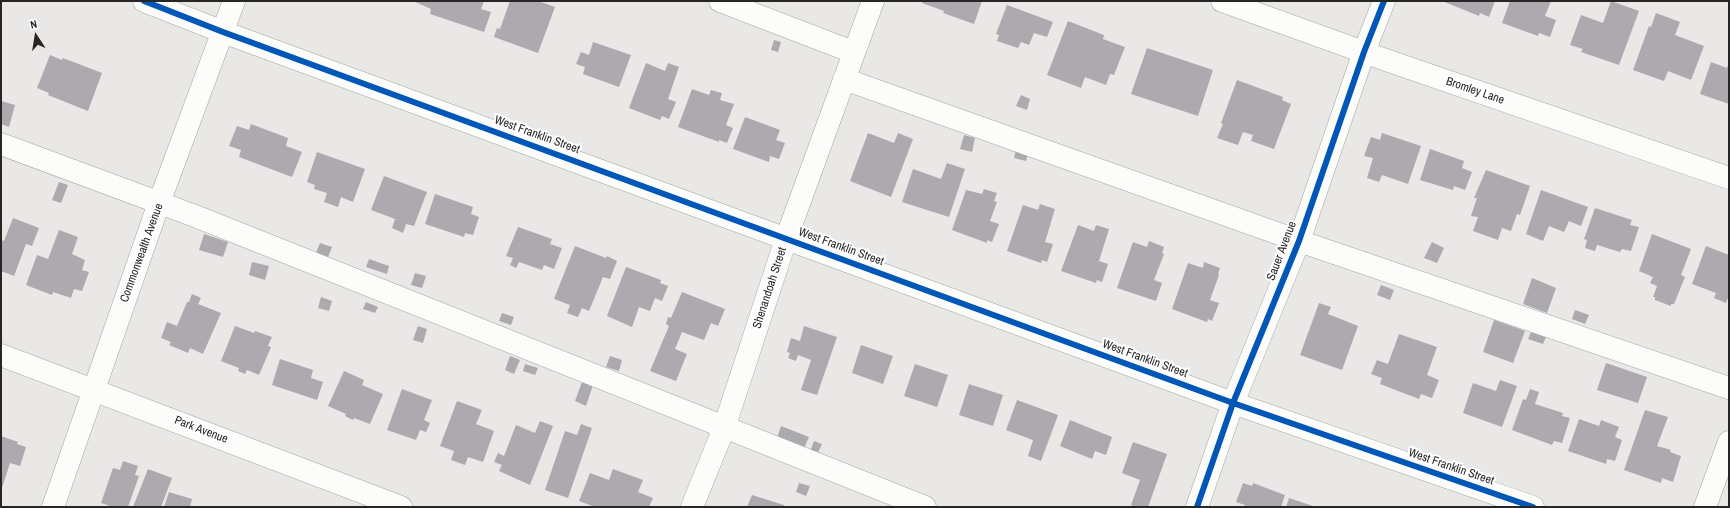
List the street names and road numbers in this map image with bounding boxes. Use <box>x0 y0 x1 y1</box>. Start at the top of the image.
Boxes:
street label: Bromley Lane <box>1444 74 1506 108</box>
street label: West Franklin Street <box>492 113 582 157</box>
street label: Commonwealth Avenue <box>117 202 167 304</box>
street label: Sauer Avenue <box>1264 219 1300 283</box>
street label: West Franklin Street <box>796 225 886 269</box>
street label: Shenandoah Street <box>750 245 790 331</box>
street label: West Franklin Street <box>1100 337 1190 381</box>
street label: Park Avenue <box>172 413 230 447</box>
street label: West Franklin Street <box>1406 446 1496 488</box>

